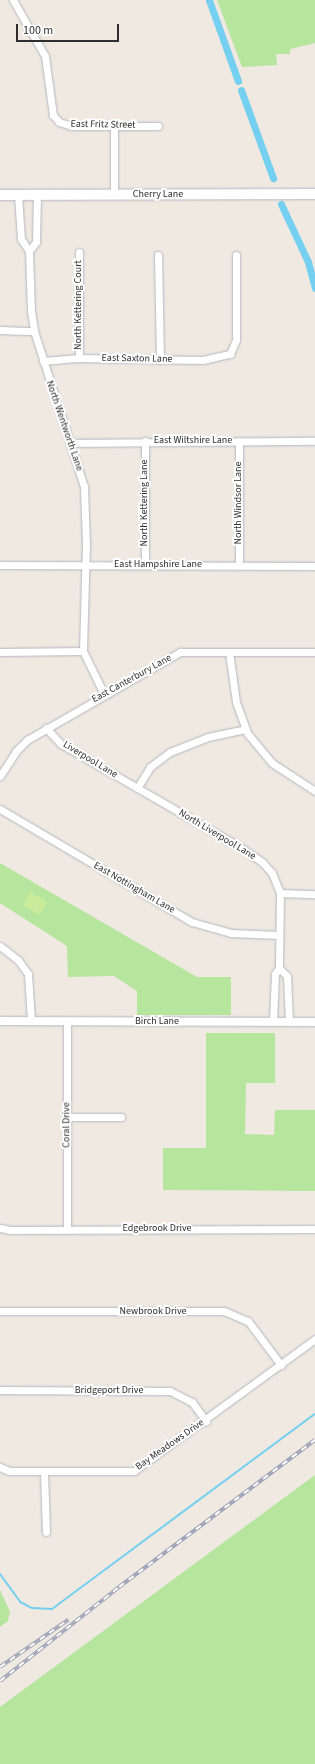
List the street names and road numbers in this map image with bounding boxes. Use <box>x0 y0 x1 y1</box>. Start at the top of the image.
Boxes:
street label: East Fritz Street <box>70 118 136 132</box>
street label: Cherry Lane <box>133 189 183 201</box>
street label: North Kettering Court <box>73 260 85 350</box>
street label: East Saxton Lane <box>102 352 172 366</box>
street label: North Wentworth Lane <box>43 379 85 473</box>
street label: East Wiltshire Lane <box>154 435 232 447</box>
street label: North Kettering Lane <box>139 460 151 546</box>
street label: North Windsor Lane <box>233 462 245 544</box>
street label: East Hampshire Lane <box>114 559 202 571</box>
street label: East Canterbury Lane <box>90 652 174 706</box>
street label: Liverpool Lane <box>60 739 120 781</box>
street label: North Liverpool Lane <box>176 807 258 863</box>
street label: East Nottingham Lane <box>91 860 177 916</box>
street label: Birch Lane <box>135 1016 179 1028</box>
street label: Coral Drive <box>61 1102 73 1148</box>
street label: Edgebrook Drive <box>123 1223 191 1235</box>
street label: Newbrook Drive <box>119 1306 187 1318</box>
street label: Bridgeport Drive <box>75 1385 143 1397</box>
street label: Bay Meadows Drive <box>134 1417 206 1473</box>

